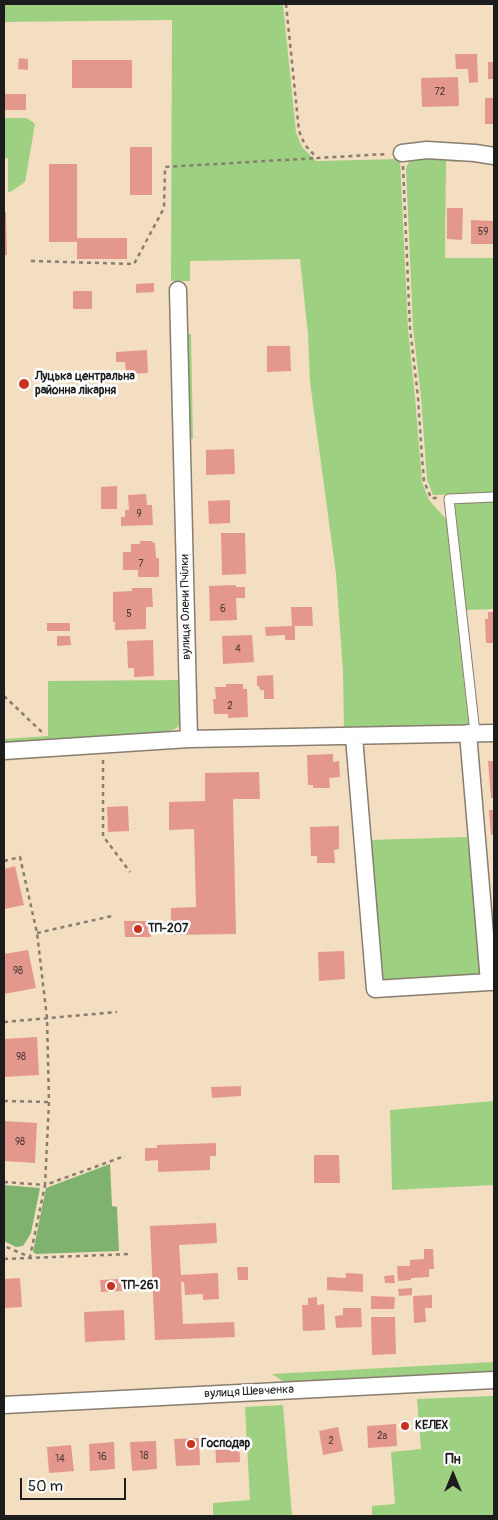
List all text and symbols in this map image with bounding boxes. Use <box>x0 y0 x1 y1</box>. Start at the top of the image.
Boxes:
house number: 72 <box>435 86 445 98</box>
house number: 59 <box>478 226 488 238</box>
place label: Луцька центральна районна лікарня <box>35 370 135 398</box>
marker: Луцька центральна районна лікарня <box>17 377 31 391</box>
house number: 9 <box>136 508 142 520</box>
street label: вулиця Олени Пчілки <box>178 554 194 660</box>
house number: 7 <box>138 558 144 570</box>
house number: 6 <box>220 603 226 615</box>
house number: 5 <box>126 608 132 620</box>
house number: 4 <box>235 643 241 655</box>
house number: 2 <box>227 700 233 712</box>
place label: ТП-207 <box>148 922 188 936</box>
marker: ТП-207 <box>132 923 144 935</box>
house number: 98 <box>13 965 23 977</box>
house number: 98 <box>16 1051 26 1063</box>
house number: 98 <box>15 1136 25 1148</box>
place label: ТП-261 <box>121 1279 158 1293</box>
marker: ТП-261 <box>105 1280 117 1292</box>
street label: вулиця Шевченка <box>204 1382 294 1402</box>
place label: КЕЛЕХ <box>415 1419 448 1433</box>
marker: КЕЛЕХ <box>399 1420 411 1432</box>
house number: 2а <box>377 1430 387 1442</box>
house number: 2 <box>328 1435 334 1447</box>
place label: Господар <box>201 1437 250 1451</box>
marker: Господар <box>185 1438 197 1450</box>
house number: 18 <box>140 1450 148 1462</box>
north arrow <box>428 1450 478 1500</box>
house number: 16 <box>97 1451 107 1463</box>
text: Пн <box>445 1451 461 1468</box>
house number: 14 <box>55 1453 65 1465</box>
scale bar <box>22 1468 129 1500</box>
text: 50 m <box>28 1477 63 1496</box>

